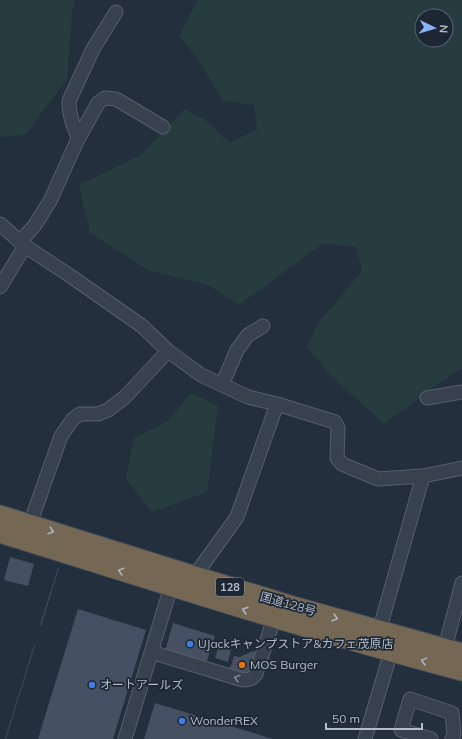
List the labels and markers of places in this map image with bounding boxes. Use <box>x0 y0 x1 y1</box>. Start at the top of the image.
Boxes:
place label: UJackキャンプストア&カフェ茂原店 <box>198 636 393 651</box>
marker: UJackキャンプストア&カフェ茂原店 <box>185 639 195 649</box>
place label: MOS Burger <box>250 657 318 672</box>
marker: MOS Burger <box>237 660 247 670</box>
place label: オートアールズ <box>100 677 183 692</box>
marker: オートアールズ <box>87 680 97 690</box>
place label: WonderREX <box>190 713 258 728</box>
marker: WonderREX <box>177 716 187 726</box>

